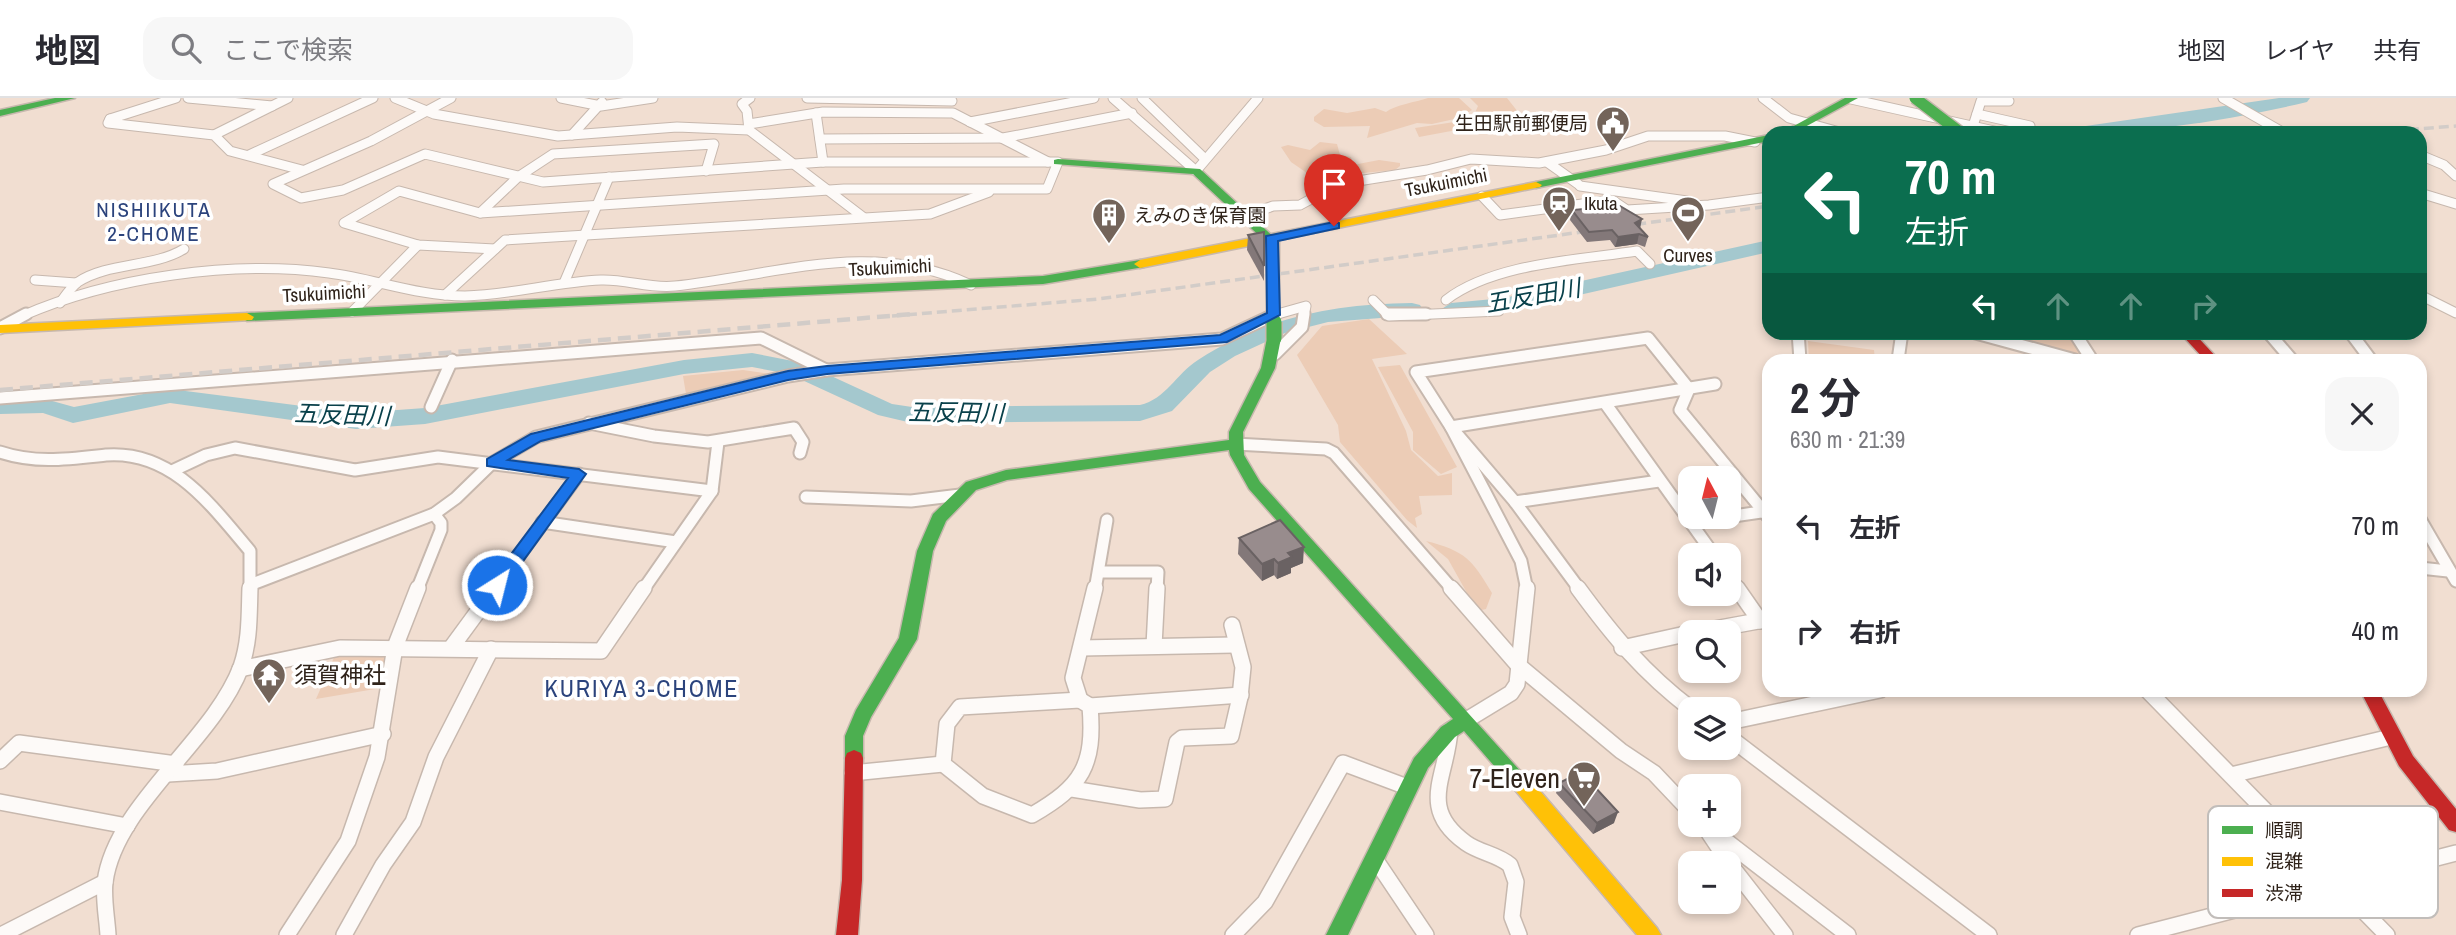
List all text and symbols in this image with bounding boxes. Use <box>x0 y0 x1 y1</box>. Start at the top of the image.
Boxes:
search box <box>143 17 633 80</box>
text: 地図 <box>35 28 101 72</box>
icon: search <box>167 29 205 67</box>
text: ここで検索 <box>223 32 353 67</box>
text: 地図 <box>2178 34 2226 66</box>
text: レイヤ <box>2264 34 2335 66</box>
text: 共有 <box>2373 34 2421 66</box>
public building icon: 生田駅前郵便局 <box>1594 104 1632 153</box>
place label: 生田駅前郵便局 <box>1455 110 1588 136</box>
text: 70 m <box>1905 143 1997 209</box>
pin <box>1304 154 1364 226</box>
icon: left <box>1790 154 1881 245</box>
street label: Tsukuimichi <box>1403 161 1489 203</box>
icon: arrive <box>1315 165 1353 203</box>
station icon: Ikuta <box>1540 184 1578 233</box>
place label: Ikuta <box>1584 190 1618 216</box>
sports icon: Curves <box>1669 194 1707 243</box>
district label: NISHIIKUTA 2-CHOME <box>96 195 212 248</box>
building icon: えみのき保育園 <box>1090 196 1128 245</box>
place label: えみのき保育園 <box>1134 202 1266 228</box>
text: 左折 <box>1905 210 1969 253</box>
place label: Curves <box>1663 242 1713 268</box>
street label: Tsukuimichi <box>848 252 932 282</box>
water label: 五反田川 <box>1483 270 1586 319</box>
street label: Tsukuimichi <box>282 278 366 308</box>
icon: left <box>1966 287 2004 325</box>
icon: ahead <box>2039 287 2077 325</box>
icon: ahead <box>2112 287 2150 325</box>
icon: right <box>2185 287 2223 325</box>
text: 2 分 <box>1790 370 1861 426</box>
button: close <box>2325 377 2399 451</box>
water label: 五反田川 <box>908 395 1007 429</box>
water label: 五反田川 <box>294 396 394 432</box>
text: 630 m · 21:39 <box>1790 424 1905 455</box>
north arrow <box>1678 466 1741 528</box>
map controls <box>1678 466 1741 914</box>
icon: left <box>1790 507 1828 545</box>
text: 70 m <box>2352 508 2399 543</box>
text: 左折 <box>1849 510 1901 545</box>
button: sound <box>1678 543 1741 606</box>
position arrow <box>460 548 534 622</box>
icon: right <box>1790 612 1828 650</box>
text: 40 m <box>2352 613 2399 648</box>
text: 右折 <box>1849 615 1901 650</box>
button: search <box>1678 620 1741 683</box>
temple icon: 須賀神社 <box>250 656 288 705</box>
place label: 須賀神社 <box>294 659 386 690</box>
district label: KURIYA 3-CHOME <box>545 672 739 704</box>
button: layers <box>1678 697 1741 760</box>
place label: 7-Eleven <box>1469 759 1560 797</box>
supermarket icon: 7-Eleven <box>1565 759 1603 808</box>
button: + <box>1678 774 1741 837</box>
legend <box>2208 806 2438 918</box>
text: 順調 <box>2265 817 2303 843</box>
text: 混雑 <box>2265 848 2303 874</box>
button: − <box>1678 851 1741 914</box>
text: 渋滞 <box>2265 880 2303 906</box>

